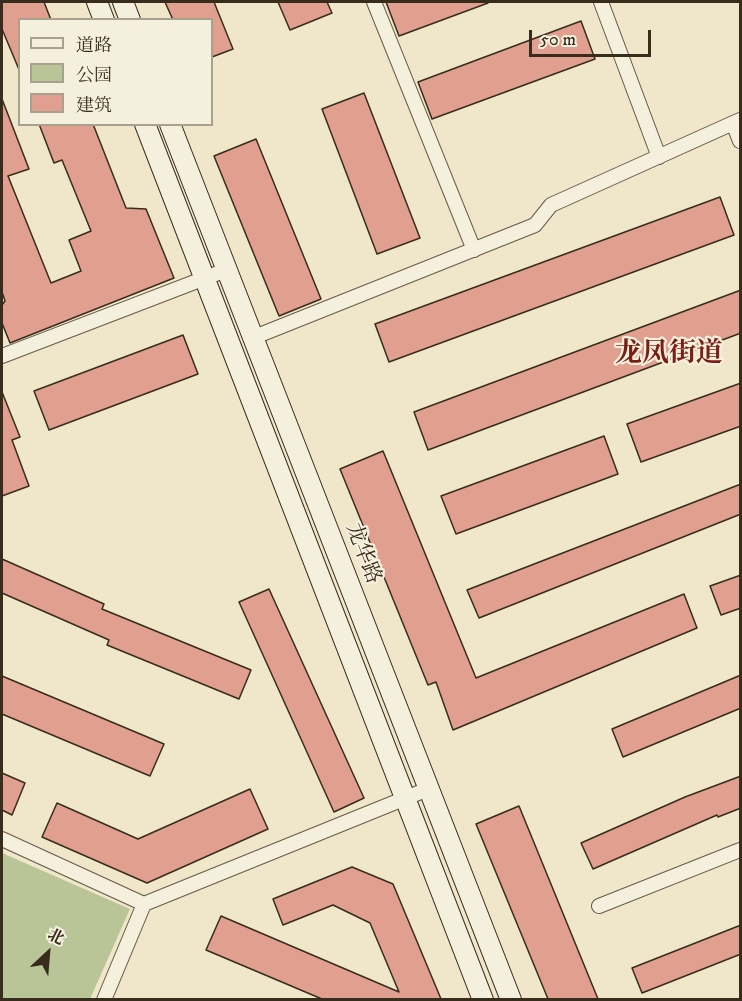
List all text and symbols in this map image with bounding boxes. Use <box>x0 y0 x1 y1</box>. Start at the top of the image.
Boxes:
legend <box>18 18 213 126</box>
scale bar <box>532 18 654 56</box>
text: 50 m <box>540 29 576 51</box>
text: 道路 <box>76 35 112 57</box>
text: 公园 <box>76 65 112 87</box>
text: 建筑 <box>76 95 112 117</box>
district label: 龙凤街道 <box>615 339 723 371</box>
street label: 龙华路 <box>339 520 385 588</box>
north arrow <box>18 923 78 983</box>
text: 北 <box>44 924 67 949</box>

